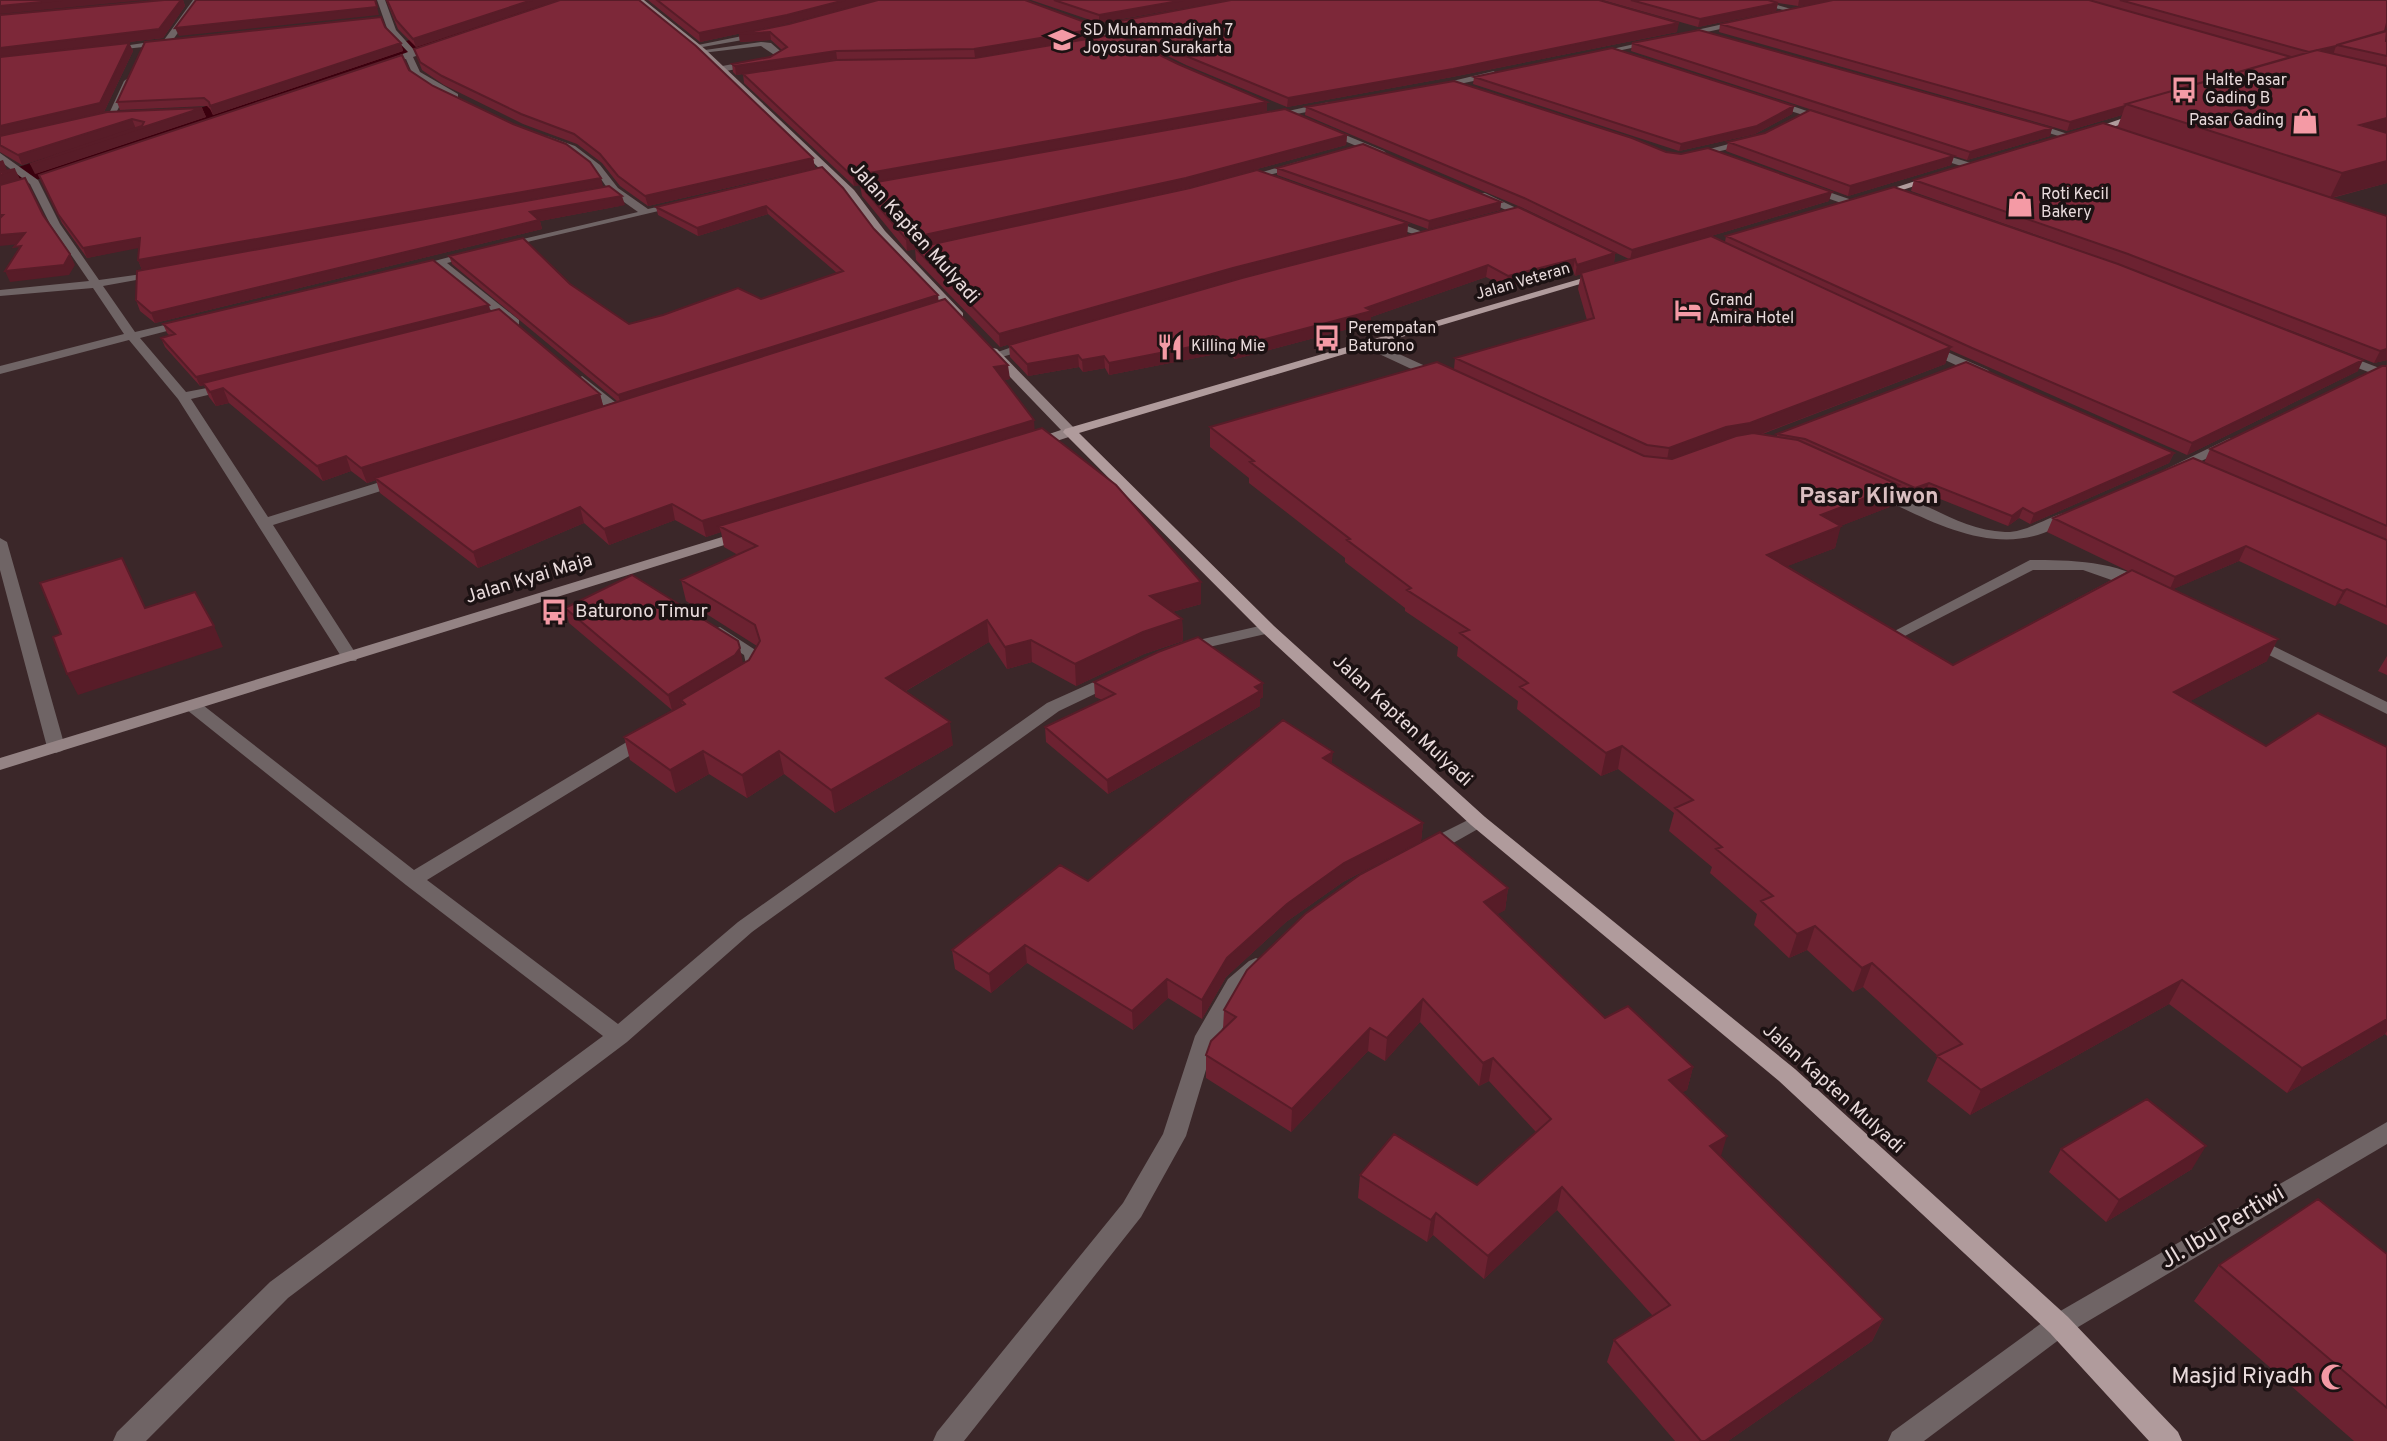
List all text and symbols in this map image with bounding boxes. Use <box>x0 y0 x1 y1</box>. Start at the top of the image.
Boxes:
place label: SD Muhammadiyah 7 Joyosuran Surakarta <box>1083 21 1233 59</box>
school or university icon: SD Muhammadiyah 7 Joyosuran Surakarta <box>1047 25 1077 55</box>
place label: Halte Pasar Gading B <box>2205 71 2287 109</box>
bus stop icon: Halte Pasar Gading B <box>2169 75 2199 105</box>
shop icon: Pasar Gading <box>2290 106 2320 136</box>
place label: Pasar Gading <box>2189 111 2284 131</box>
street label: Jalan Kapten Mulyadi <box>844 157 984 309</box>
place label: Roti Kecil Bakery <box>2041 185 2109 223</box>
shop icon: Roti Kecil Bakery <box>2005 189 2035 219</box>
street label: Jalan Veteran <box>1473 259 1573 305</box>
place label: Grand Amira Hotel <box>1709 291 1794 329</box>
hotel icon: Grand Amira Hotel <box>1673 295 1703 325</box>
place label: Perempatan Baturono <box>1348 319 1436 357</box>
bus stop icon: Perempatan Baturono <box>1312 323 1342 353</box>
restaurant icon: Killing Mie <box>1155 332 1185 362</box>
place label: Killing Mie <box>1191 337 1266 357</box>
district label: Pasar Kliwon <box>1799 483 1939 512</box>
street label: Jalan Kyai Maja <box>463 548 595 610</box>
bus stop icon: Baturono Timur <box>539 597 569 627</box>
place label: Baturono Timur <box>575 600 708 624</box>
street label: Jalan Kapten Mulyadi <box>1327 650 1477 792</box>
street label: Jalan Kapten Mulyadi <box>1757 1019 1909 1159</box>
street label: Jl. Ibu Pertiwi <box>2156 1180 2290 1276</box>
mosque icon: Masjid Riyadh <box>2319 1362 2349 1392</box>
place label: Masjid Riyadh <box>2171 1363 2313 1392</box>

